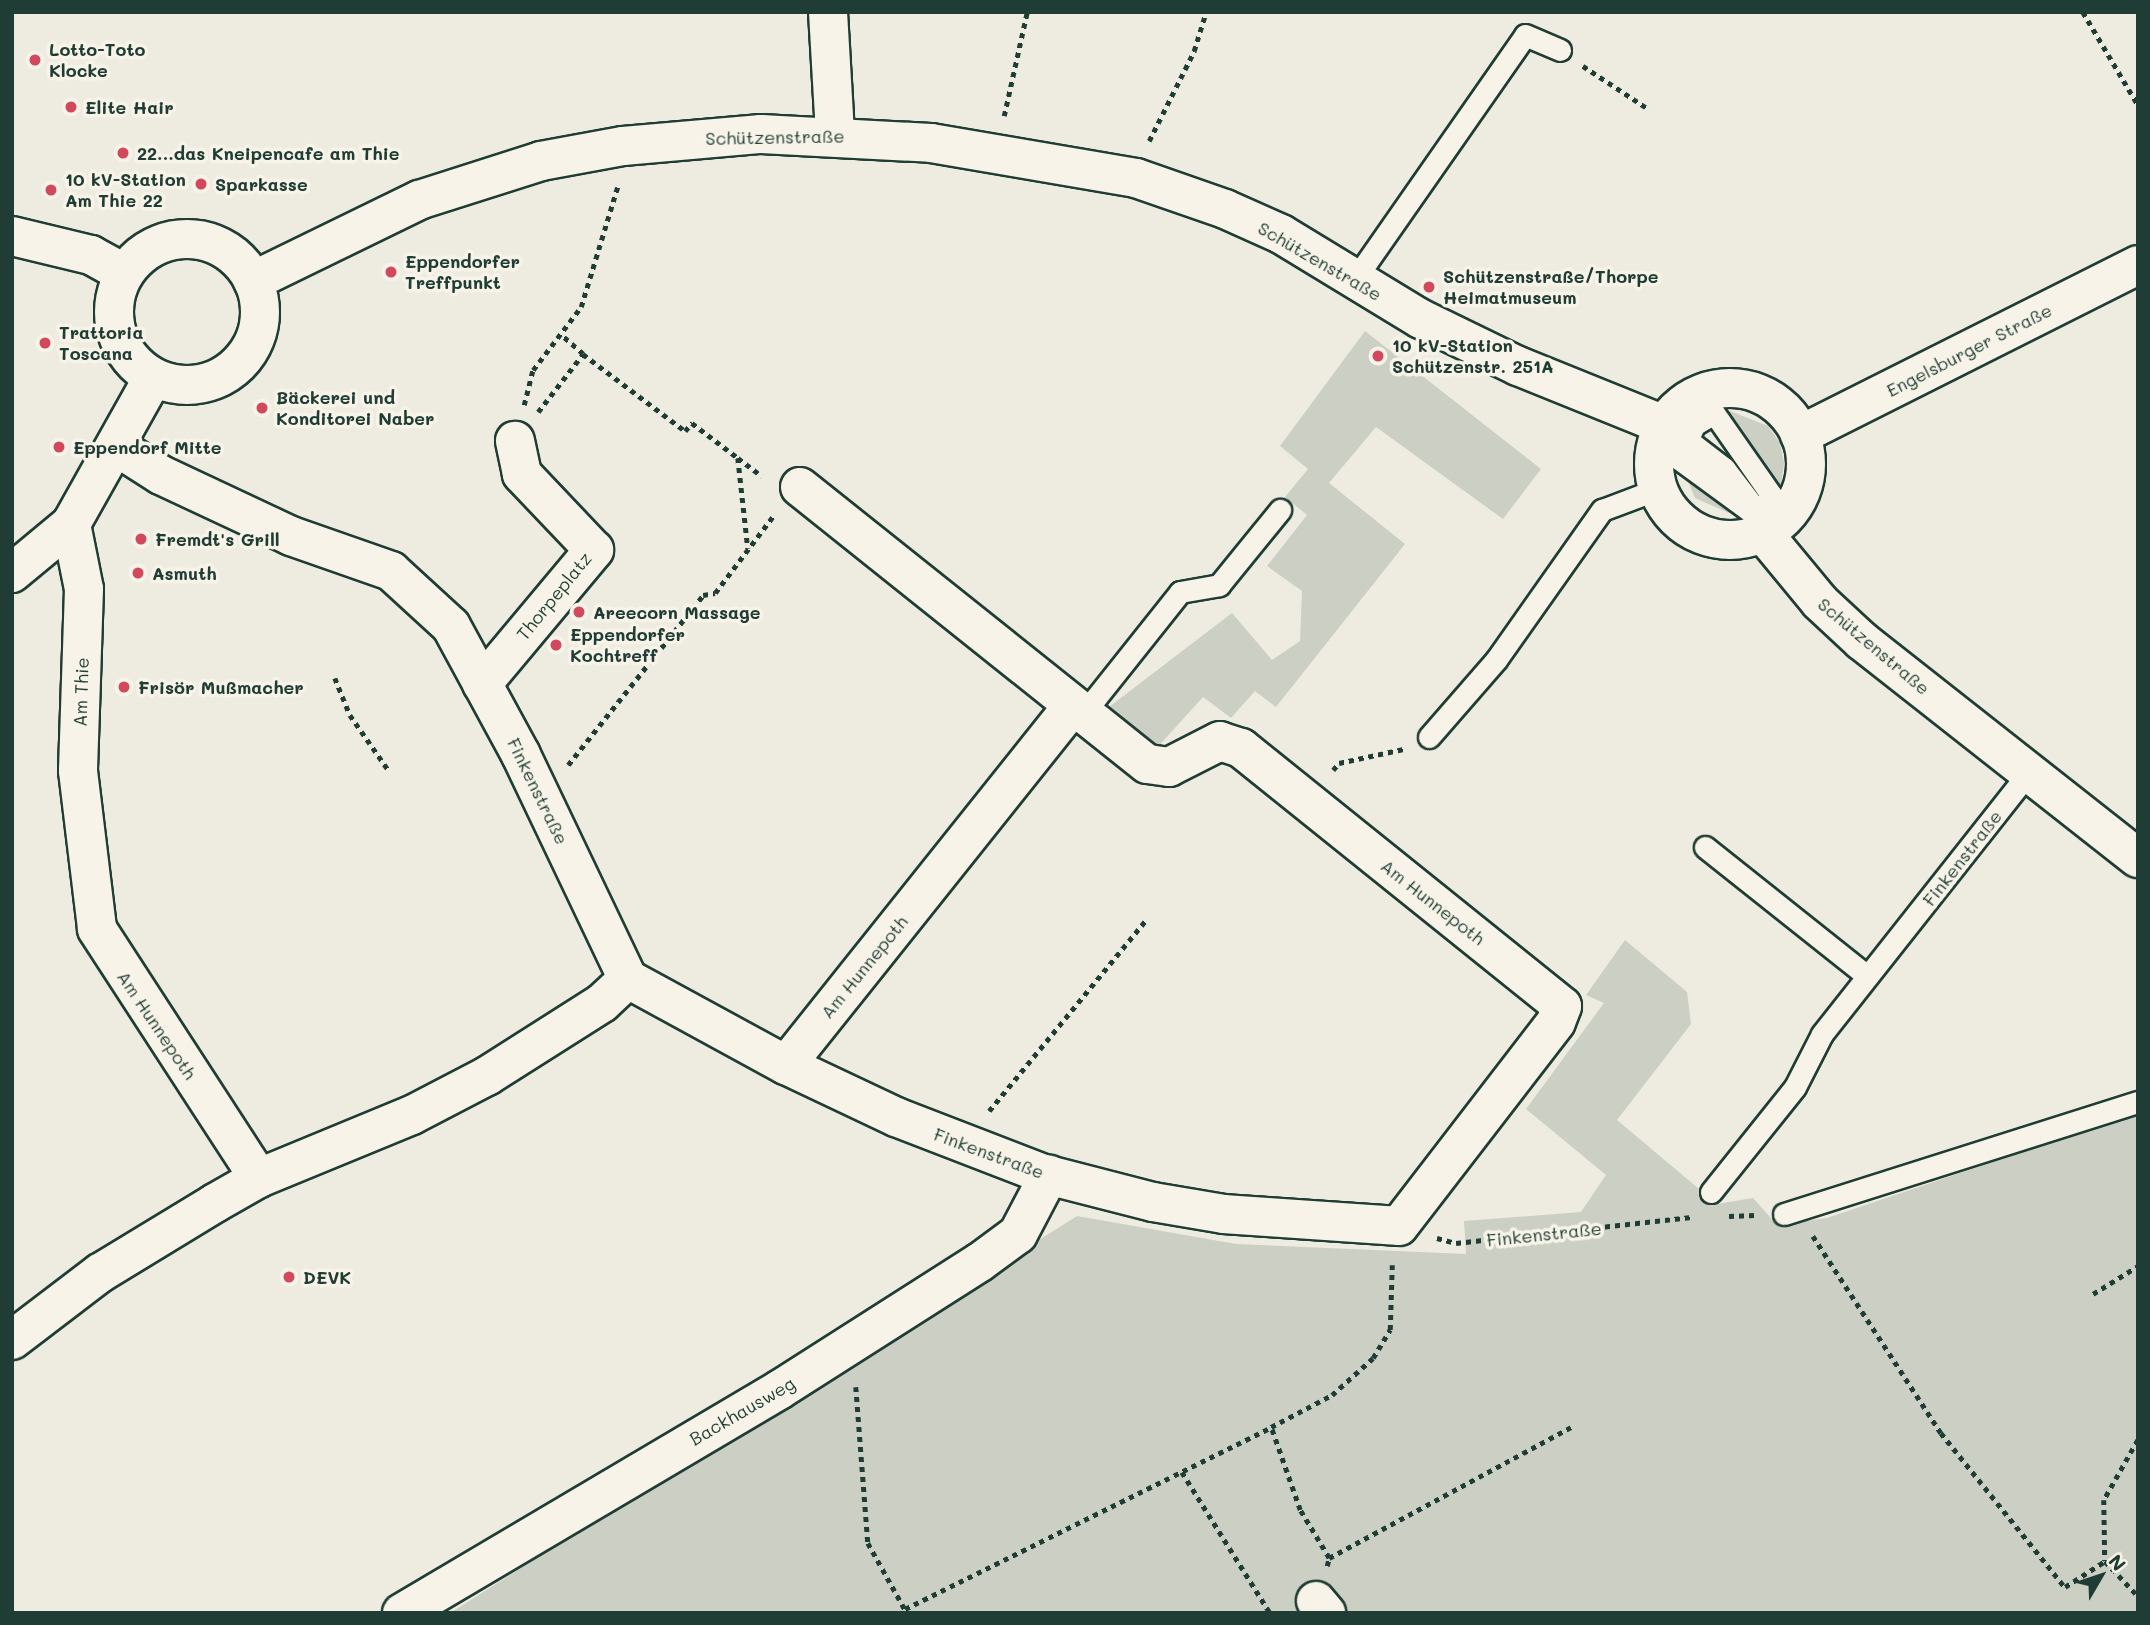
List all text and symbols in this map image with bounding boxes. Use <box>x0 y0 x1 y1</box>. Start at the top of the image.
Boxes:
place label: Lotto-Toto Klocke <box>49 39 145 82</box>
marker: Lotto-Toto Klocke <box>27 52 43 68</box>
place label: Elite Hair <box>85 96 174 118</box>
marker: Elite Hair <box>63 99 79 115</box>
street label: Schützenstraße <box>705 125 845 149</box>
place label: 22...das Kneipencafe am Thie <box>137 142 400 164</box>
marker: 22...das Kneipencafe am Thie <box>115 145 131 161</box>
place label: 10 kV-Station Am Thie 22 <box>65 169 186 212</box>
place label: Sparkasse <box>215 173 308 195</box>
marker: Sparkasse <box>193 176 209 192</box>
marker: 10 kV-Station Am Thie 22 <box>43 182 59 198</box>
street label: Schützenstraße <box>1254 217 1386 305</box>
place label: Eppendorfer Treffpunkt <box>405 251 520 294</box>
marker: Eppendorfer Treffpunkt <box>383 264 399 280</box>
place label: Schützenstraße/Thorpe Heimatmuseum <box>1443 266 1659 308</box>
marker: Schützenstraße/Thorpe Heimatmuseum <box>1421 279 1437 295</box>
street label: Engelsburger Straße <box>1883 299 2055 401</box>
place label: Trattoria Toscana <box>59 322 143 364</box>
marker: Trattoria Toscana <box>37 335 53 351</box>
place label: 10 kV-Station Schützenstr. 251A <box>1392 335 1554 378</box>
marker: 10 kV-Station Schützenstr. 251A <box>1370 348 1386 364</box>
place label: Bäckerei und Konditorei Naber <box>276 387 434 430</box>
marker: Bäckerei und Konditorei Naber <box>254 400 270 416</box>
place label: Eppendorf Mitte <box>73 436 221 458</box>
marker: Eppendorf Mitte <box>51 439 67 455</box>
place label: Fremdt's Grill <box>155 528 280 550</box>
marker: Fremdt's Grill <box>133 531 149 547</box>
street label: Thorpeplatz <box>512 548 596 644</box>
place label: Asmuth <box>152 562 217 584</box>
marker: Asmuth <box>130 565 146 581</box>
street label: Schützenstraße <box>1814 593 1934 699</box>
place label: Areecorn Massage <box>593 601 761 623</box>
marker: Areecorn Massage <box>571 604 587 620</box>
place label: Eppendorfer Kochtreff <box>570 624 685 666</box>
marker: Eppendorfer Kochtreff <box>548 637 564 653</box>
street label: Am Thie <box>69 657 93 727</box>
place label: Frisör Mußmacher <box>138 676 304 698</box>
marker: Frisör Mußmacher <box>116 679 132 695</box>
street label: Finkenstraße <box>503 734 573 848</box>
street label: Finkenstraße <box>1918 806 2006 910</box>
street label: Am Hunnepoth <box>1377 855 1489 949</box>
street label: Am Hunnepoth <box>816 911 912 1023</box>
street label: Am Hunnepoth <box>113 967 201 1083</box>
street label: Finkenstraße <box>931 1123 1047 1183</box>
street label: Finkenstraße <box>1485 1217 1603 1251</box>
place label: DEVK <box>303 1266 351 1288</box>
marker: DEVK <box>281 1269 297 1285</box>
street label: Backhausweg <box>685 1372 799 1450</box>
north arrow <box>2066 1541 2136 1611</box>
text: N <box>2103 1549 2132 1576</box>

